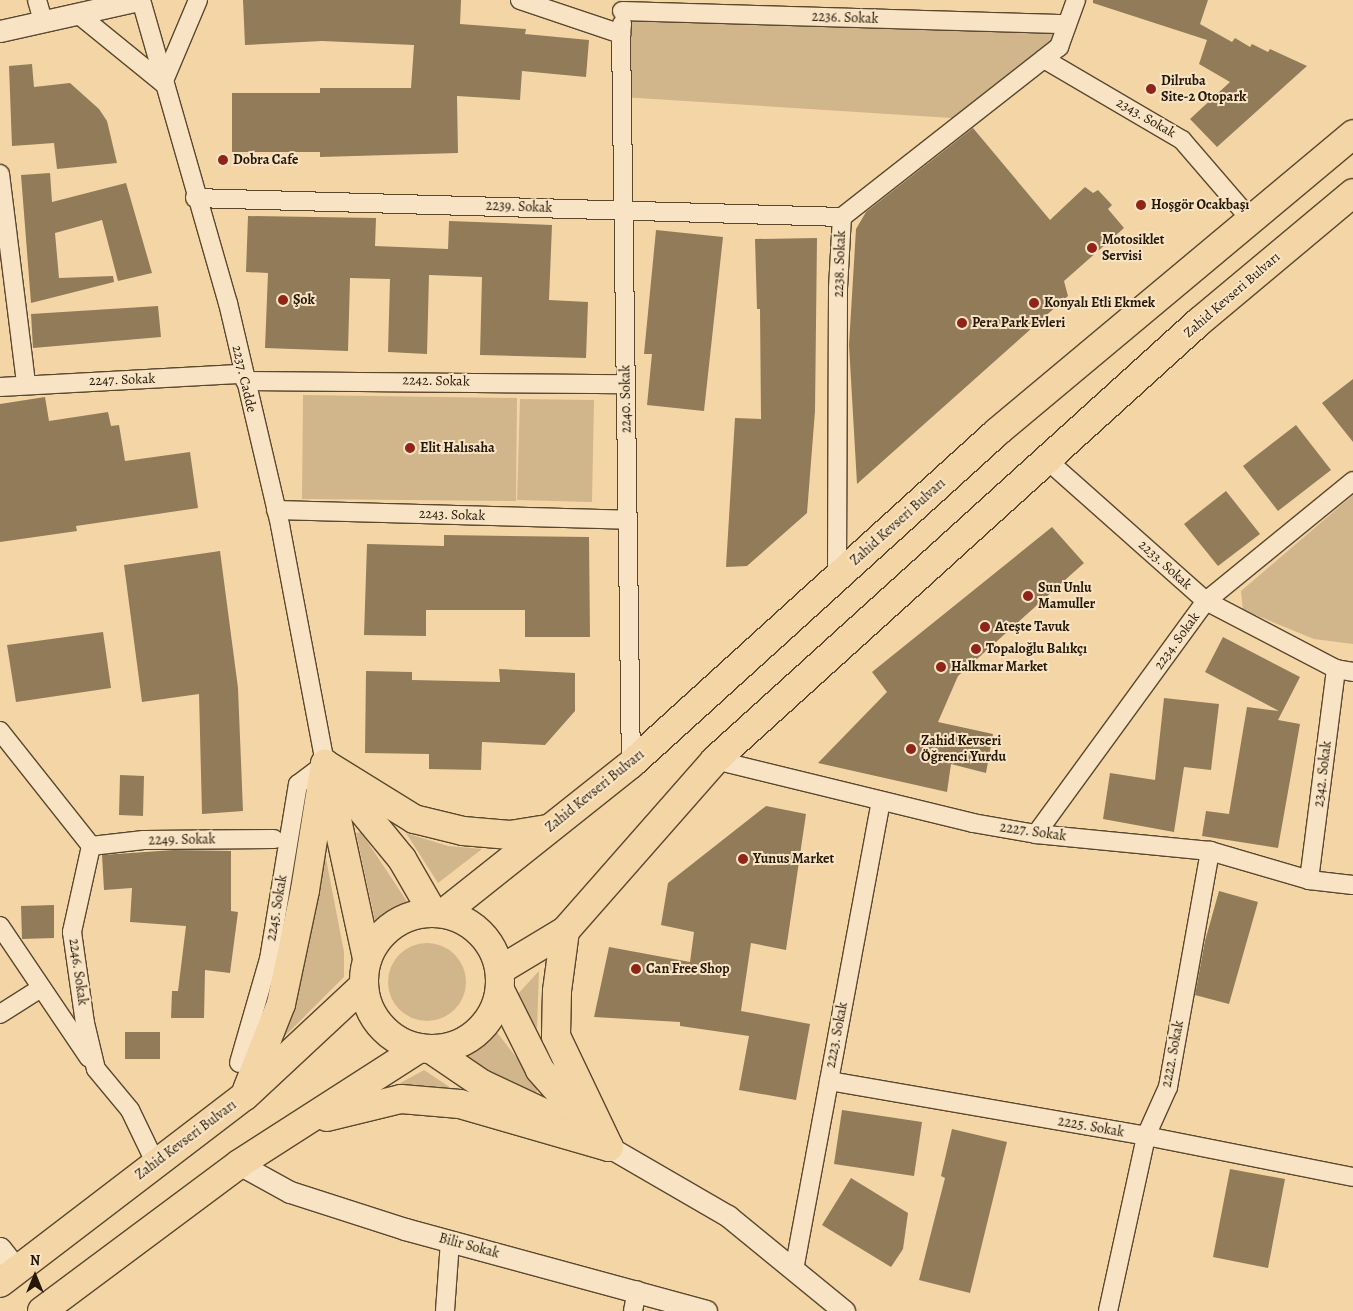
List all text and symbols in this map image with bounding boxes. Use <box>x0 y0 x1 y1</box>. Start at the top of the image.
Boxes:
street label: 2236. Sokak <box>811 8 879 28</box>
place label: Dilruba Site-2 Otopark <box>1161 73 1246 105</box>
marker: Dilruba Site-2 Otopark <box>1145 83 1157 95</box>
street label: 2343. Sokak <box>1113 94 1179 142</box>
place label: Dobra Cafe <box>233 152 298 168</box>
marker: Dobra Cafe <box>217 154 229 166</box>
street label: 2239. Sokak <box>485 197 553 217</box>
place label: Hoşgör Ocakbaşı <box>1151 197 1249 213</box>
marker: Hoşgör Ocakbaşı <box>1135 199 1147 211</box>
street label: 2238. Sokak <box>830 230 850 298</box>
place label: Motosiklet Servisi <box>1102 232 1164 264</box>
marker: Motosiklet Servisi <box>1086 242 1098 254</box>
street label: Zahid Kevseri Bulvarı <box>1180 249 1284 341</box>
place label: Şok <box>293 292 315 308</box>
marker: Şok <box>277 294 289 306</box>
place label: Konyalı Etli Ekmek <box>1044 295 1155 311</box>
marker: Konyalı Etli Ekmek <box>1028 297 1040 309</box>
place label: Pera Park Evleri <box>972 315 1065 331</box>
marker: Pera Park Evleri <box>956 317 968 329</box>
street label: 2237. Cadde <box>228 344 260 414</box>
street label: 2240. Sokak <box>617 365 635 433</box>
street label: 2247. Sokak <box>88 370 156 390</box>
street label: 2242. Sokak <box>402 372 470 390</box>
place label: Elit Halısaha <box>420 440 495 456</box>
marker: Elit Halısaha <box>404 442 416 454</box>
street label: Zahid Kevseri Bulvarı <box>847 475 949 569</box>
street label: 2243. Sokak <box>418 505 486 525</box>
street label: 2233. Sokak <box>1135 537 1195 593</box>
place label: Sun Unlu Mamuller <box>1038 580 1095 612</box>
marker: Sun Unlu Mamuller <box>1022 590 1034 602</box>
street label: 2234. Sokak <box>1151 609 1203 673</box>
place label: Ateşte Tavuk <box>995 619 1070 635</box>
marker: Ateşte Tavuk <box>979 621 991 633</box>
place label: Topaloğlu Balıkçı <box>986 641 1087 657</box>
marker: Topaloğlu Balıkçı <box>970 643 982 655</box>
place label: Halkmar Market <box>951 659 1048 675</box>
marker: Halkmar Market <box>935 661 947 673</box>
place label: Zahid Kevseri Öğrenci Yurdu <box>921 733 1006 766</box>
street label: 2342. Sokak <box>1311 740 1335 808</box>
marker: Zahid Kevseri Öğrenci Yurdu <box>905 743 917 755</box>
street label: Zahid Kevseri Bulvarı <box>542 746 648 836</box>
street label: 2227. Sokak <box>999 819 1067 845</box>
street label: 2249. Sokak <box>148 831 216 849</box>
place label: Yunus Market <box>753 851 834 867</box>
marker: Yunus Market <box>737 853 749 865</box>
street label: 2245. Sokak <box>263 874 291 942</box>
street label: 2246. Sokak <box>65 937 91 1007</box>
place label: Can Free Shop <box>646 961 730 977</box>
marker: Can Free Shop <box>630 963 642 975</box>
street label: 2223. Sokak <box>822 1000 852 1070</box>
street label: 2222. Sokak <box>1158 1019 1188 1089</box>
street label: Zahid Kevseri Bulvarı <box>132 1097 240 1183</box>
street label: 2225. Sokak <box>1056 1113 1126 1141</box>
street label: Bilir Sokak <box>437 1230 501 1262</box>
north arrow <box>10 1251 60 1301</box>
text: N <box>30 1251 40 1270</box>

